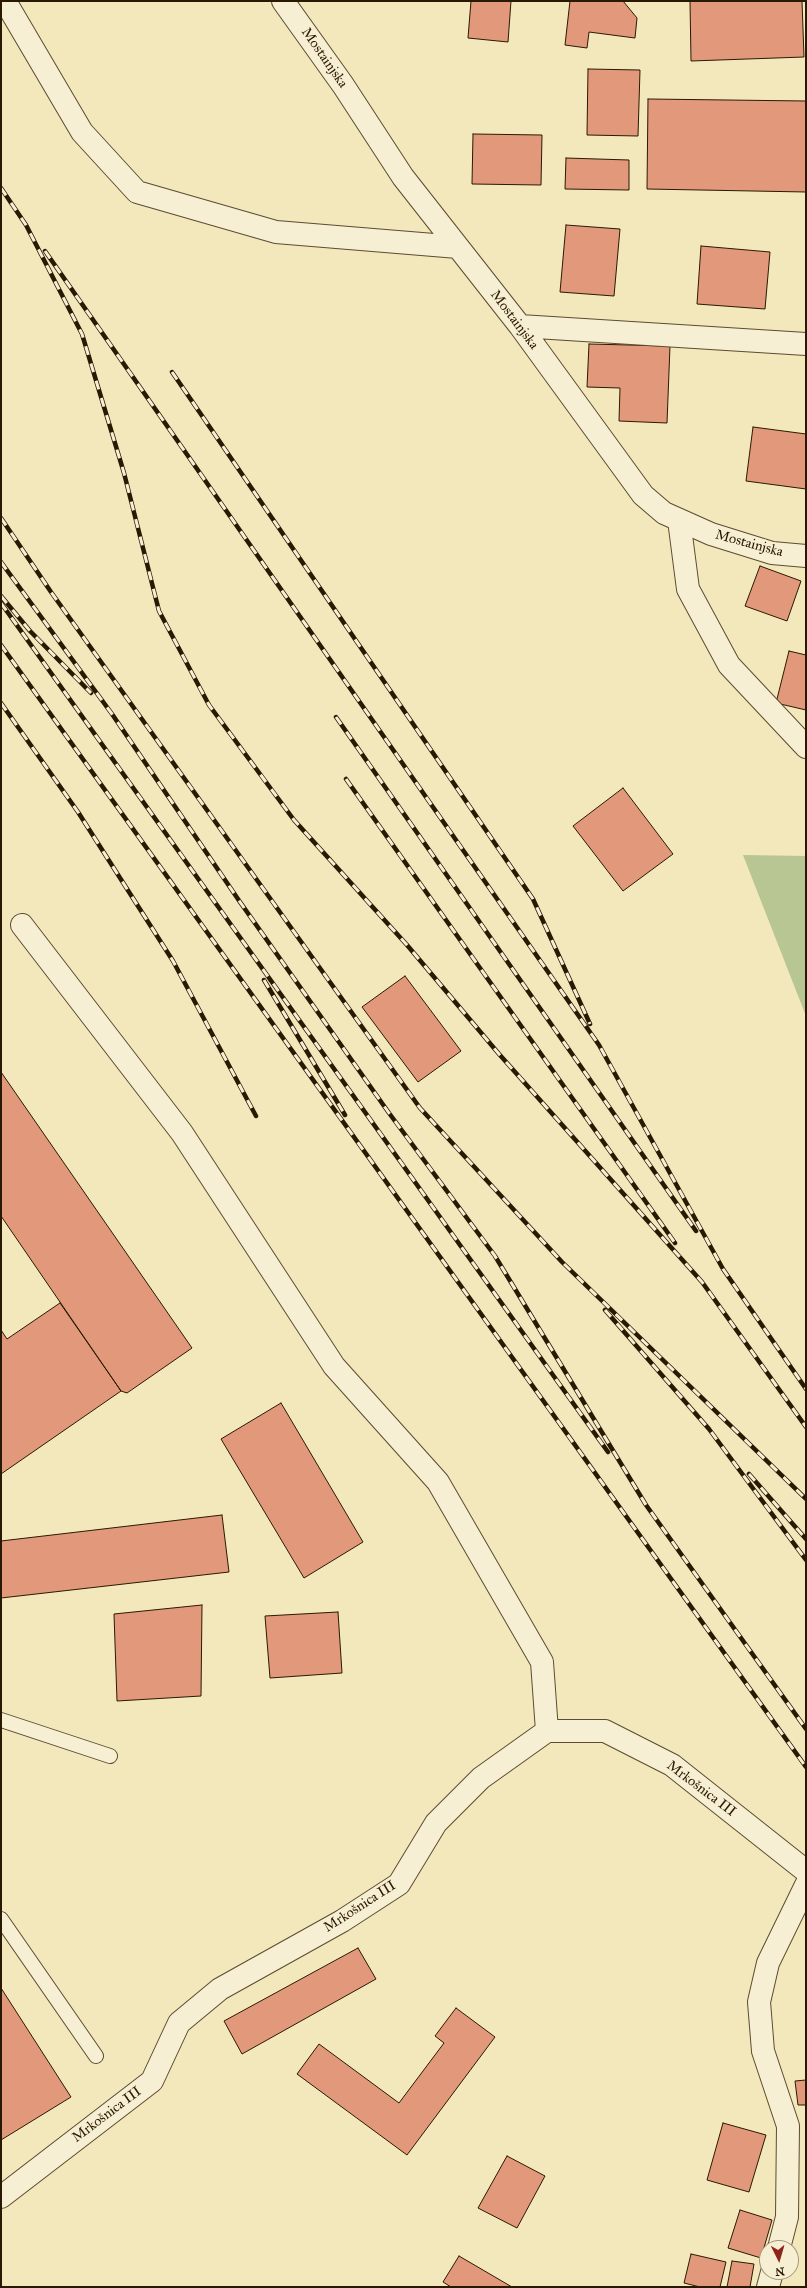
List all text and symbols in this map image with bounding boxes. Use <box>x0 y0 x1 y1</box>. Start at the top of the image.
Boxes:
street label: Mostainjska <box>297 25 351 91</box>
street label: Mostainjska <box>486 287 542 353</box>
street label: Mostainjska <box>713 527 785 561</box>
street label: Mrkošnica III <box>663 1757 739 1821</box>
street label: Mrkošnica III <box>321 1878 399 1936</box>
street label: Mrkošnica III <box>69 2083 145 2147</box>
north arrow <box>759 2240 799 2280</box>
text: N <box>775 2265 785 2278</box>

